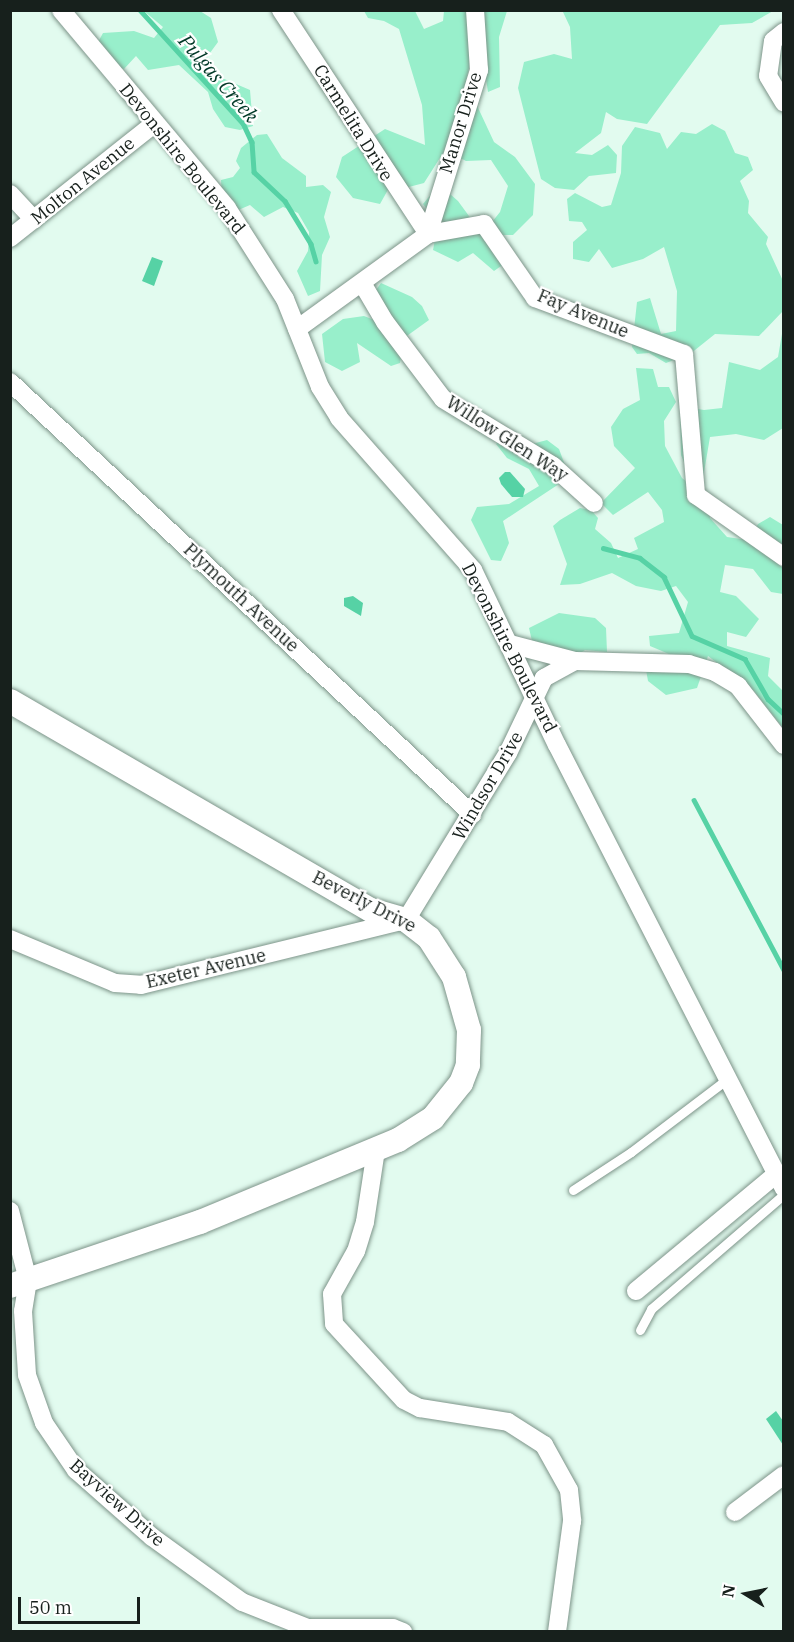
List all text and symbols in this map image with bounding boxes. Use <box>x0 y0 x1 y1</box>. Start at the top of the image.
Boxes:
water label: Pulgas Creek <box>174 29 264 127</box>
street label: Carmelita Drive <box>309 61 397 185</box>
street label: Manor Drive <box>435 70 487 176</box>
street label: Devonshire Boulevard <box>115 79 249 239</box>
street label: Molton Avenue <box>27 133 139 229</box>
street label: Fay Avenue <box>534 285 632 343</box>
street label: Willow Glen Way <box>442 392 572 486</box>
street label: Plymouth Avenue <box>179 539 303 657</box>
street label: Devonshire Boulevard <box>457 560 561 736</box>
street label: Windsor Drive <box>448 728 528 844</box>
street label: Beverly Drive <box>309 867 419 937</box>
street label: Exeter Avenue <box>144 945 268 993</box>
street label: Bayview Drive <box>65 1455 169 1551</box>
north arrow <box>716 1564 776 1624</box>
text: N <box>717 1583 739 1599</box>
scale bar <box>21 1585 142 1623</box>
text: 50 m <box>29 1596 72 1619</box>

